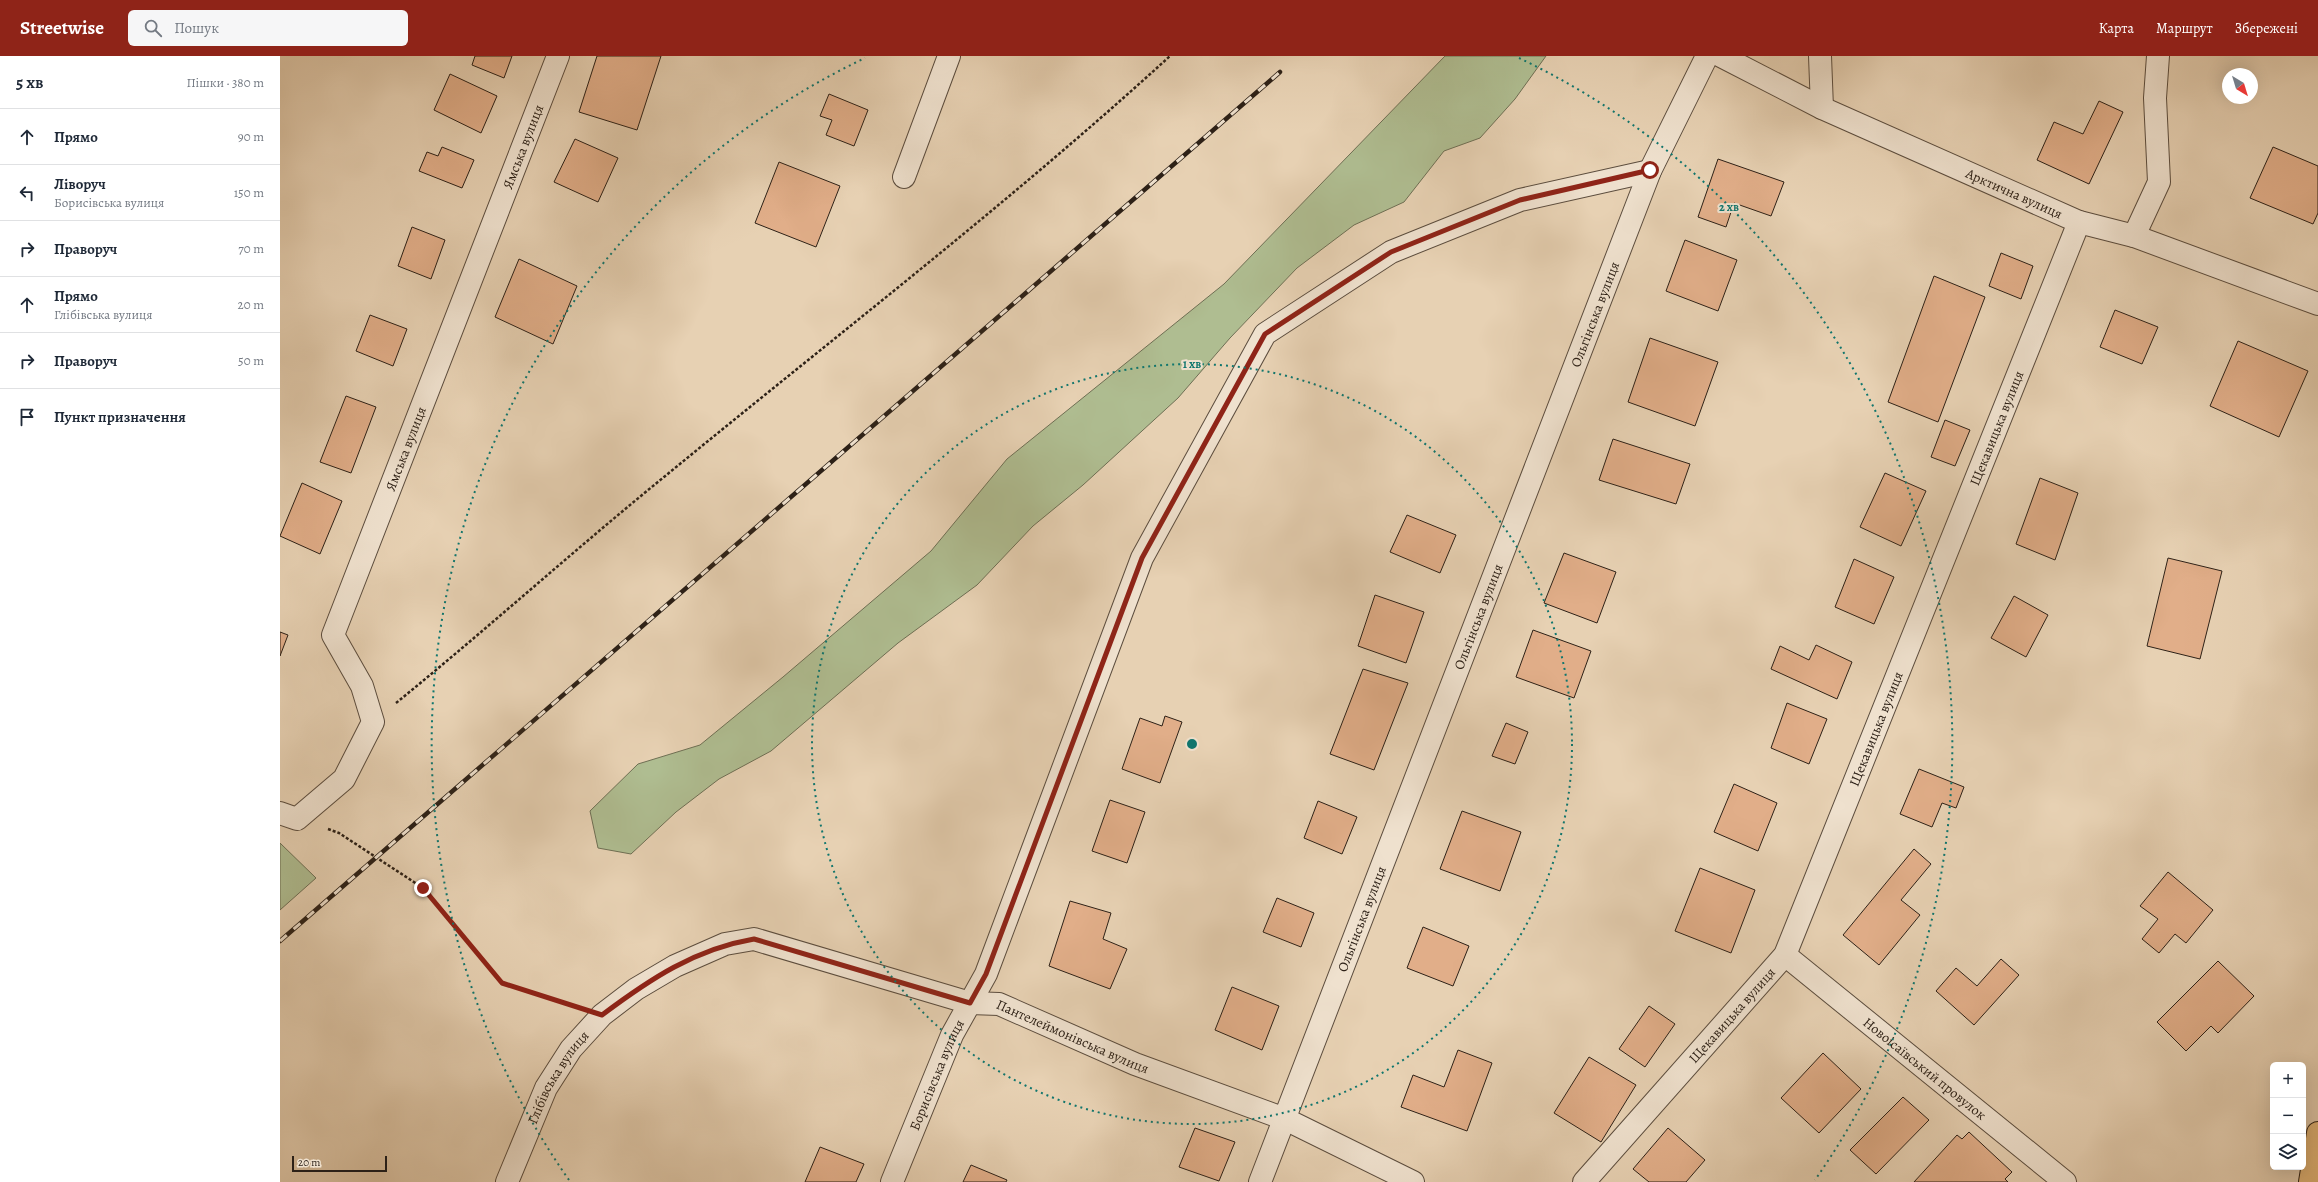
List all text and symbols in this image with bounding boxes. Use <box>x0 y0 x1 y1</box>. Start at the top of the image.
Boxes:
search box <box>128 10 408 46</box>
text: Streetwise <box>20 15 104 41</box>
icon: search <box>142 17 164 39</box>
text: Пошук <box>174 18 219 38</box>
text: Карта <box>2099 19 2134 38</box>
text: Маршрут <box>2156 19 2213 38</box>
text: Збережені <box>2235 19 2298 38</box>
north arrow <box>2222 68 2258 104</box>
text: 5 хв <box>16 71 44 94</box>
text: Пішки · 380 m <box>186 74 264 91</box>
street label: Ямська вулиця <box>498 101 548 192</box>
icon: ahead <box>16 126 38 148</box>
text: Прямо <box>54 127 98 147</box>
text: 90 m <box>238 128 264 145</box>
route start <box>1641 161 1659 179</box>
street label: Арктична вулиця <box>1962 163 2066 223</box>
text: Ліворуч <box>54 174 106 194</box>
icon: left <box>16 182 38 204</box>
text: 150 m <box>234 184 264 201</box>
text: Борисівська вулиця <box>54 194 164 211</box>
text: 2 хв <box>1719 199 1739 215</box>
icon: right <box>16 238 38 260</box>
text: Праворуч <box>54 239 117 259</box>
text: 70 m <box>238 240 264 257</box>
street label: Ольгінська вулиця <box>1566 258 1624 370</box>
text: Прямо <box>54 286 98 306</box>
icon: ahead <box>16 294 38 316</box>
text: 20 m <box>238 296 264 313</box>
text: Глібівська вулиця <box>54 306 153 323</box>
icon: right <box>16 350 38 372</box>
text: Праворуч <box>54 351 117 371</box>
text: 50 m <box>238 352 264 369</box>
text: 1 хв <box>1183 356 1201 372</box>
street label: Щекавицька вулиця <box>1965 368 2028 488</box>
street label: Ямська вулиця <box>380 403 431 494</box>
icon: arrive <box>16 406 38 428</box>
text: Пункт призначення <box>54 407 186 427</box>
street label: Ольгінська вулиця <box>1449 561 1507 672</box>
street label: Щекавицька вулиця <box>1844 668 1907 789</box>
centre of rings <box>1185 737 1199 751</box>
street label: Ольгінська вулиця <box>1332 863 1391 975</box>
route end <box>414 879 432 897</box>
street label: Щекавицька вулиця <box>1684 963 1780 1067</box>
street label: Пантелеймонівська вулиця <box>993 995 1152 1078</box>
street label: Новоісаївський провулок <box>1859 1013 1990 1124</box>
street label: Борисівська вулиця <box>905 1016 969 1133</box>
street label: Глібівська вулиця <box>523 1026 593 1127</box>
map controls <box>2270 1062 2306 1170</box>
button: + <box>2270 1062 2306 1098</box>
button: − <box>2270 1098 2306 1134</box>
button: layers <box>2270 1134 2306 1170</box>
scale bar <box>292 1154 387 1173</box>
text: 20 m <box>298 1155 320 1170</box>

